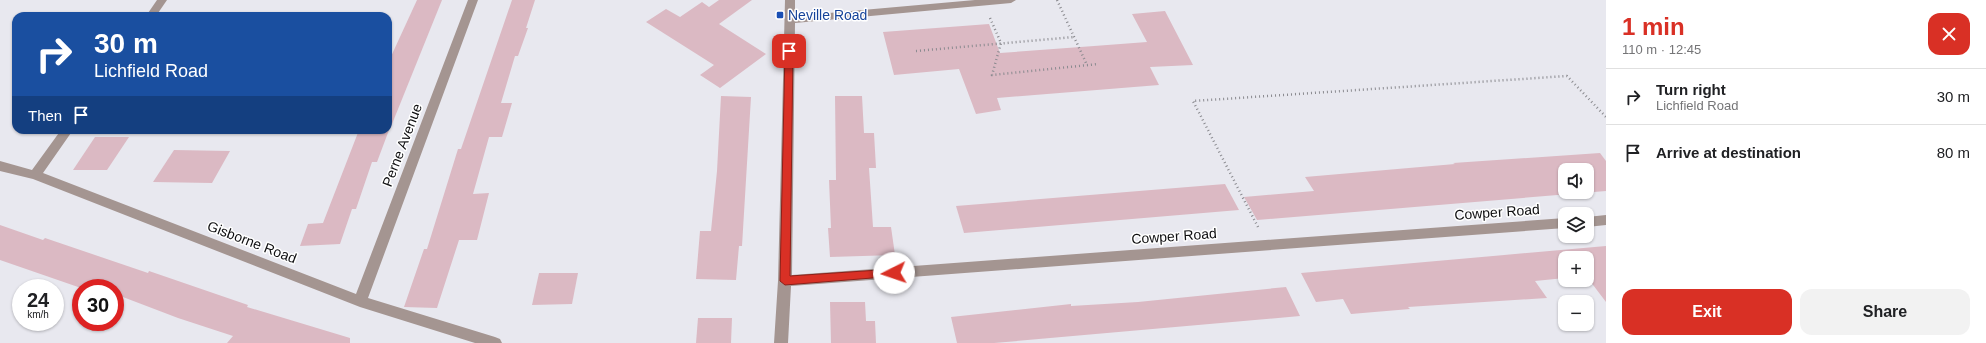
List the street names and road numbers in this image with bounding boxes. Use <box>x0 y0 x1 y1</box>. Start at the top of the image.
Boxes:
street label: Perne Avenue <box>379 101 425 189</box>
street label: Cowper Road <box>1454 201 1540 223</box>
street label: Gisborne Road <box>205 218 299 266</box>
street label: Cowper Road <box>1131 225 1217 247</box>

